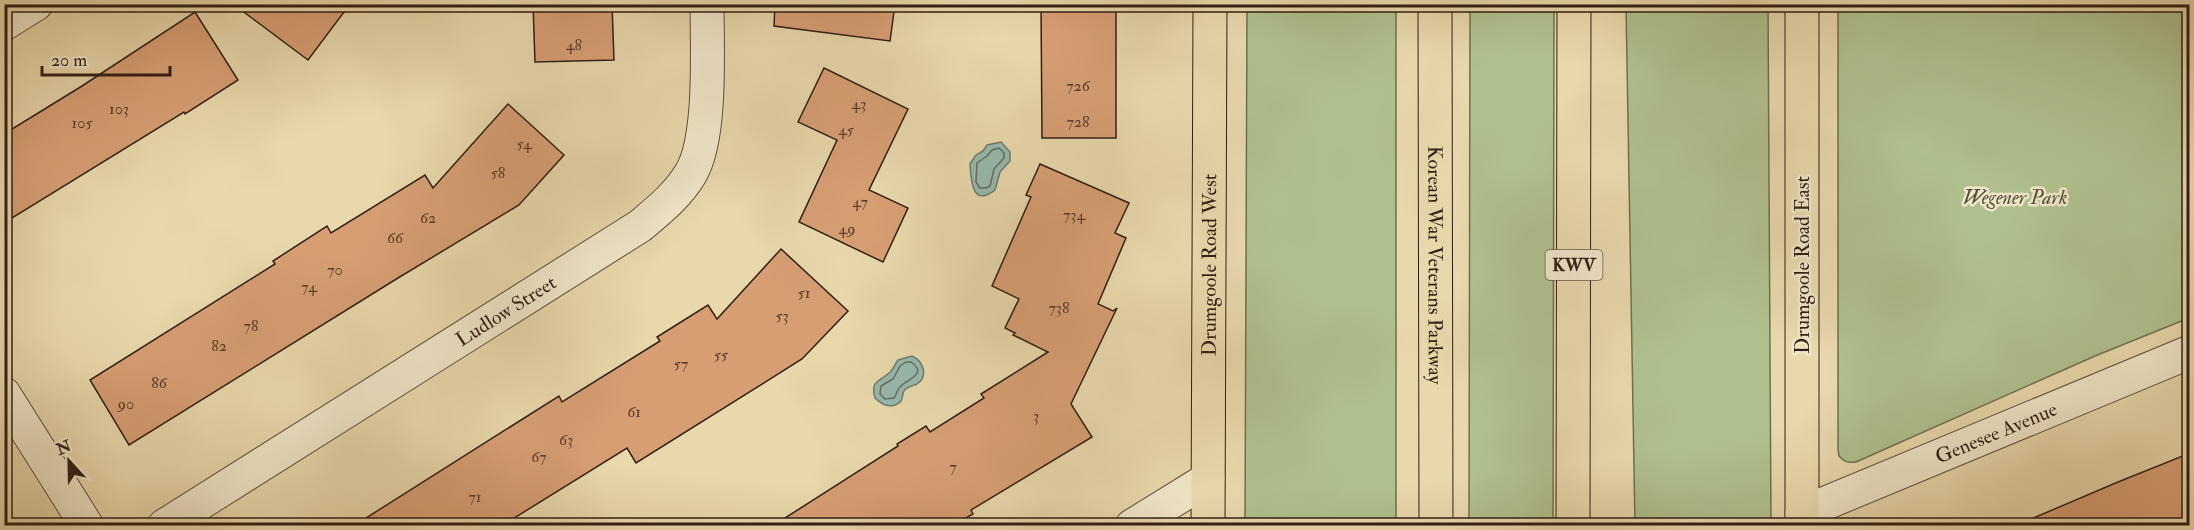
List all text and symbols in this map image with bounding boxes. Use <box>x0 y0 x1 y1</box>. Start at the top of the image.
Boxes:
house number: 48 <box>566 35 583 55</box>
scale bar <box>42 39 170 77</box>
text: 20 m <box>51 49 87 72</box>
house number: 726 <box>1066 76 1091 96</box>
house number: 43 <box>852 94 866 114</box>
house number: 103 <box>109 99 129 119</box>
house number: 728 <box>1067 112 1090 132</box>
house number: 105 <box>72 113 92 133</box>
house number: 45 <box>838 120 854 140</box>
house number: 54 <box>516 134 533 154</box>
street label: Korean War Veterans Parkway <box>1422 146 1448 385</box>
house number: 58 <box>491 163 506 183</box>
street label: Drumgoole Road West <box>1197 173 1222 356</box>
street label: Drumgoole Road East <box>1790 175 1815 354</box>
park label: Wegener Park <box>1963 185 2067 210</box>
house number: 47 <box>852 192 868 212</box>
house number: 734 <box>1063 205 1086 225</box>
house number: 62 <box>420 208 436 228</box>
house number: 49 <box>839 219 855 239</box>
house number: 66 <box>387 228 404 248</box>
road number: KWV <box>1546 250 1602 280</box>
house number: 70 <box>327 260 343 280</box>
street label: Ludlow Street <box>451 270 561 352</box>
house number: 74 <box>301 277 318 297</box>
house number: 51 <box>798 283 810 303</box>
house number: 738 <box>1049 298 1070 318</box>
house number: 53 <box>775 306 789 326</box>
house number: 78 <box>244 316 259 336</box>
house number: 82 <box>211 336 227 356</box>
house number: 55 <box>714 345 728 365</box>
house number: 57 <box>674 354 689 374</box>
house number: 86 <box>151 373 168 393</box>
house number: 90 <box>117 394 134 414</box>
street label: Genesee Avenue <box>1932 397 2061 469</box>
house number: 61 <box>627 402 641 422</box>
house number: 3 <box>1033 406 1039 426</box>
house number: 63 <box>559 430 573 450</box>
north arrow <box>39 431 99 491</box>
text: N <box>52 436 75 460</box>
house number: 67 <box>531 447 547 467</box>
house number: 7 <box>949 457 957 477</box>
house number: 71 <box>468 487 482 507</box>

